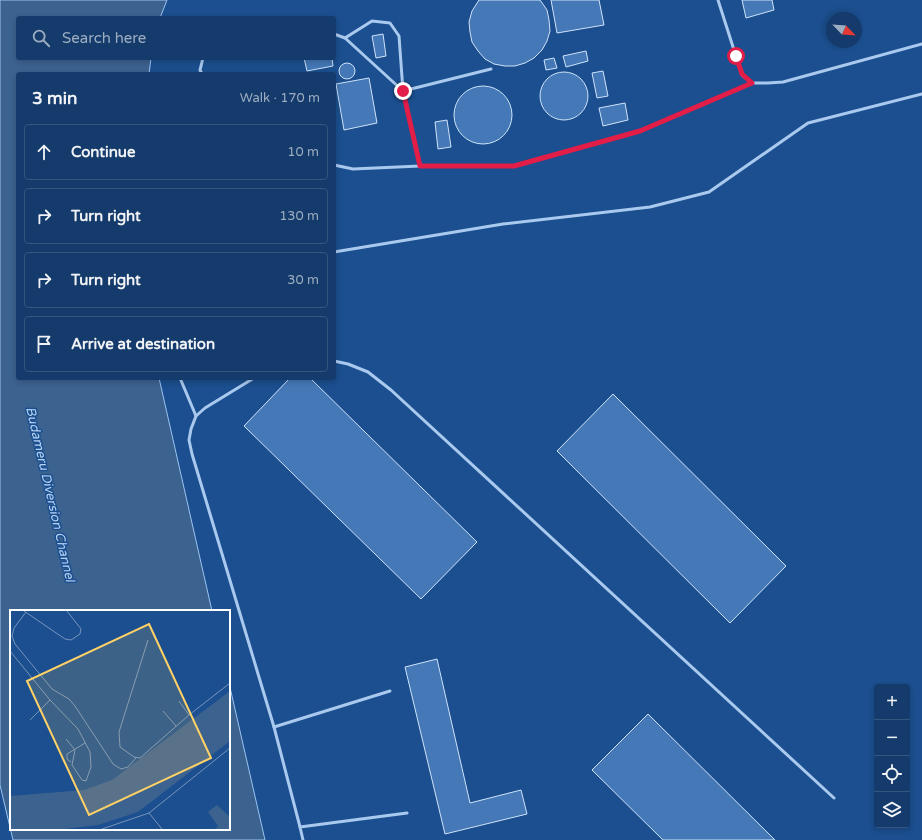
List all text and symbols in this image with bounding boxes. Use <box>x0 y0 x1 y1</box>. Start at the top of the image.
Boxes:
north arrow <box>826 12 862 48</box>
search box <box>16 16 336 60</box>
icon: search <box>30 27 52 49</box>
text: Search here <box>62 29 146 47</box>
route start <box>727 47 745 65</box>
route end <box>394 82 412 100</box>
text: 3 min <box>32 88 77 109</box>
text: Walk · 170 m <box>240 90 320 106</box>
icon: ahead <box>33 141 55 163</box>
text: Continue <box>71 143 135 161</box>
text: 10 m <box>287 144 319 160</box>
icon: right <box>33 205 55 227</box>
text: Turn right <box>71 207 141 225</box>
text: 130 m <box>279 208 319 224</box>
icon: right <box>33 269 55 291</box>
text: Turn right <box>71 271 141 289</box>
text: 30 m <box>287 272 319 288</box>
icon: arrive <box>33 333 55 355</box>
text: Arrive at destination <box>71 335 215 353</box>
water label: Budameru Diversion Channel <box>22 405 78 585</box>
inset map <box>10 610 230 830</box>
map controls <box>874 684 910 828</box>
button: + <box>874 684 910 720</box>
button: − <box>874 720 910 756</box>
button: locate <box>874 756 910 792</box>
button: layers <box>874 792 910 828</box>

